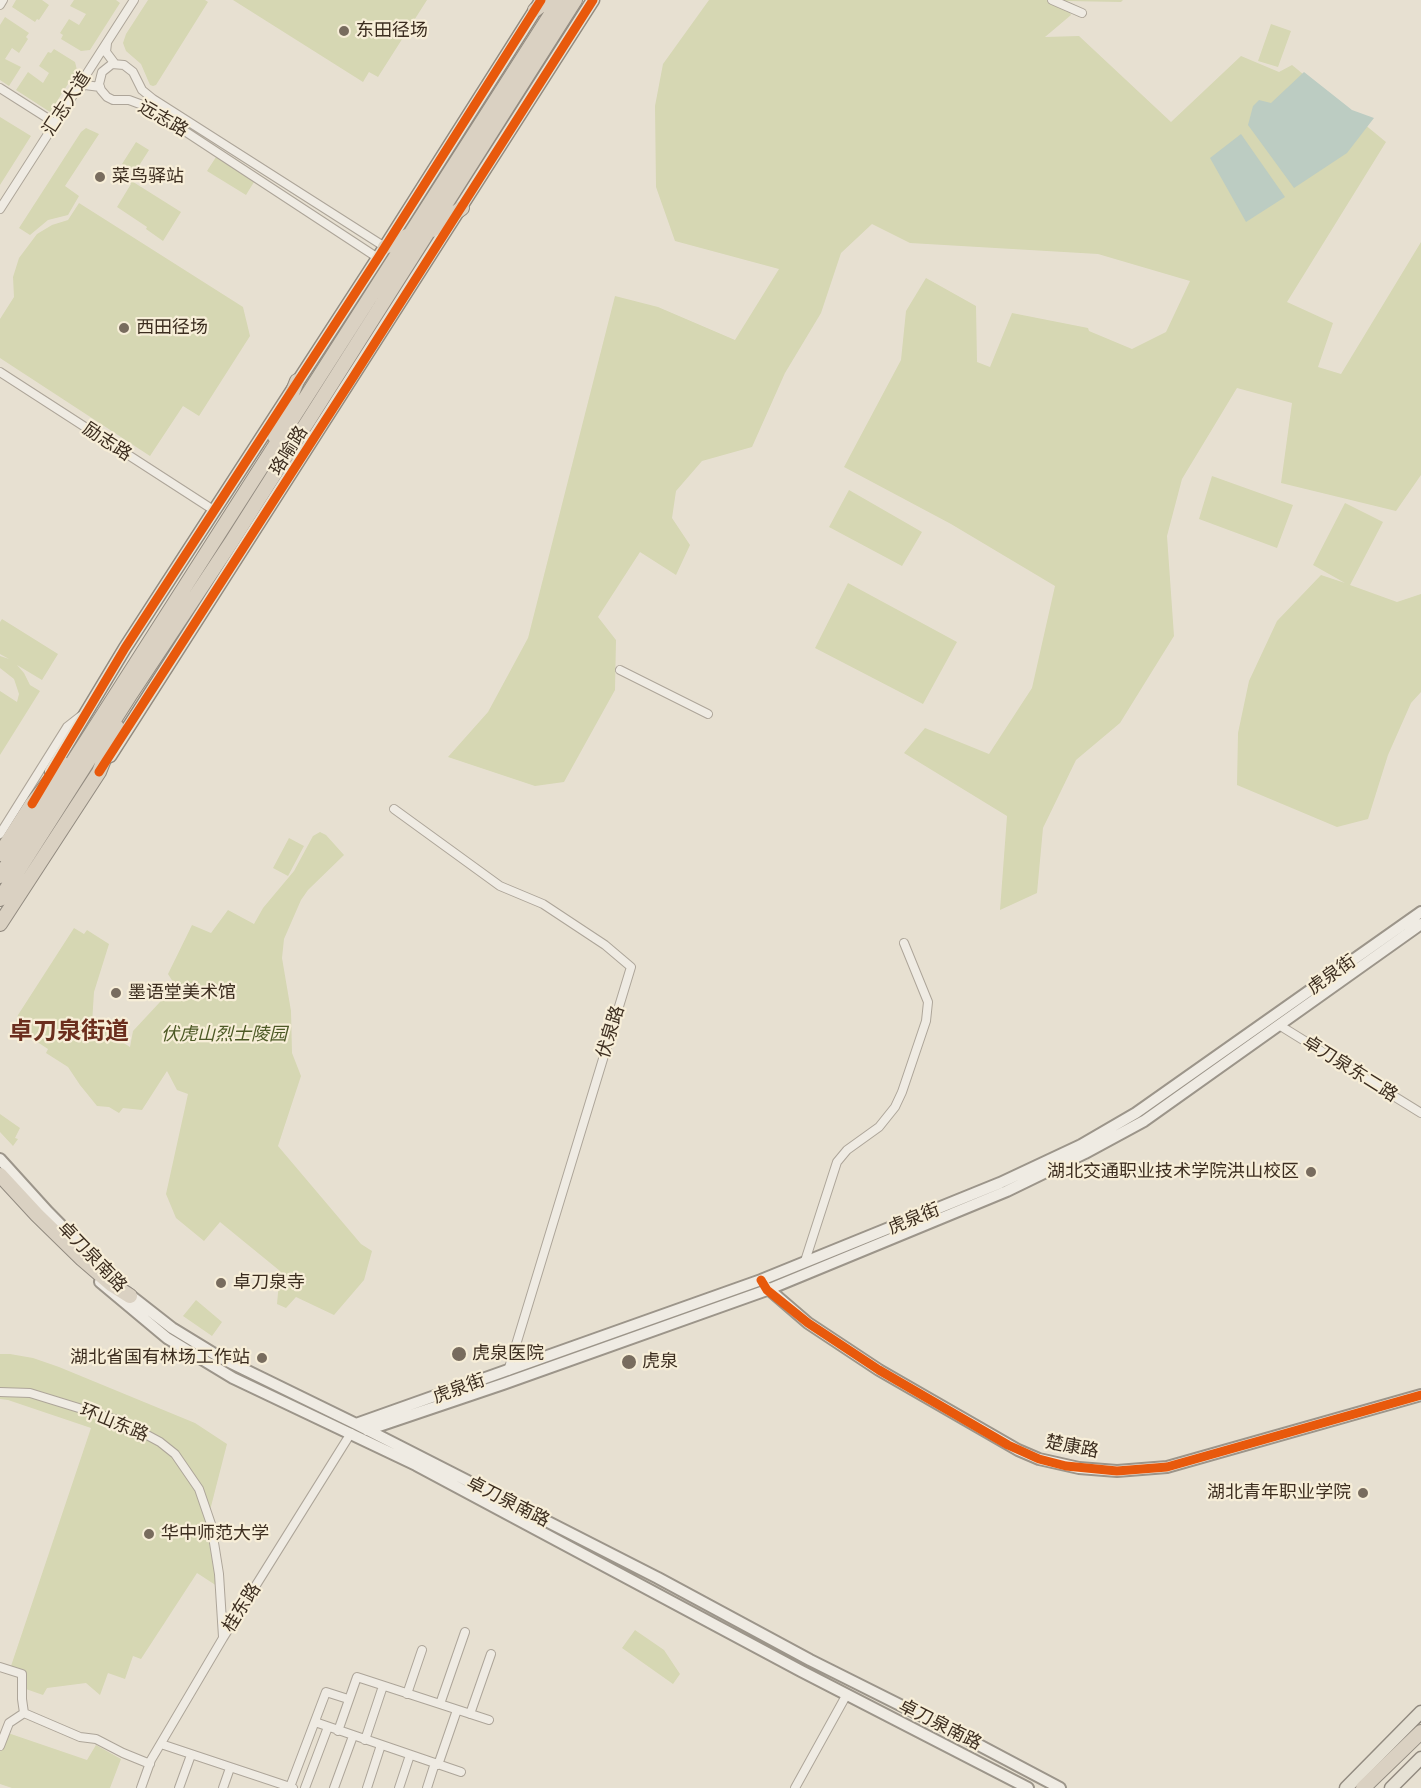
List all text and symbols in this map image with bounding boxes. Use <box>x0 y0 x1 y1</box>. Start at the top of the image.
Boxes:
place label: 东田径场 <box>356 20 428 42</box>
marker: 东田径场 <box>337 24 351 38</box>
street label: 汇志大道 <box>38 68 96 140</box>
street label: 远志路 <box>134 96 192 142</box>
place label: 菜鸟驿站 <box>112 166 184 188</box>
marker: 菜鸟驿站 <box>93 170 107 184</box>
place label: 西田径场 <box>136 317 208 339</box>
marker: 西田径场 <box>117 321 131 335</box>
street label: 励志路 <box>78 418 136 466</box>
street label: 珞喻路 <box>266 422 312 480</box>
street label: 虎泉街 <box>1304 951 1360 999</box>
place label: 墨语堂美术馆 <box>128 982 236 1004</box>
marker: 墨语堂美术馆 <box>109 986 123 1000</box>
street label: 伏泉路 <box>593 1003 629 1061</box>
district label: 卓刀泉街道 <box>9 1018 129 1046</box>
park label: 伏虎山烈士陵园 <box>161 1024 287 1046</box>
street label: 卓刀泉东二路 <box>1298 1031 1402 1107</box>
place label: 湖北交通职业技术学院洪山校区 <box>1047 1161 1299 1183</box>
marker: 湖北交通职业技术学院洪山校区 <box>1304 1165 1318 1179</box>
street label: 虎泉街 <box>885 1199 943 1239</box>
street label: 卓刀泉南路 <box>53 1217 131 1297</box>
place label: 卓刀泉寺 <box>233 1272 305 1294</box>
marker: 卓刀泉寺 <box>214 1276 228 1290</box>
place label: 虎泉医院 <box>472 1343 544 1365</box>
marker: 虎泉医院 <box>450 1345 468 1363</box>
place label: 湖北省国有林场工作站 <box>70 1347 250 1369</box>
marker: 湖北省国有林场工作站 <box>255 1351 269 1365</box>
place label: 虎泉 <box>642 1351 678 1373</box>
marker: 虎泉 <box>620 1353 638 1371</box>
street label: 虎泉街 <box>430 1370 488 1408</box>
street label: 环山东路 <box>77 1400 151 1446</box>
street label: 楚康路 <box>1043 1431 1101 1463</box>
street label: 卓刀泉南路 <box>463 1472 553 1532</box>
place label: 湖北青年职业学院 <box>1207 1482 1351 1504</box>
marker: 湖北青年职业学院 <box>1356 1486 1370 1500</box>
place label: 华中师范大学 <box>161 1523 269 1545</box>
marker: 华中师范大学 <box>142 1527 156 1541</box>
street label: 桂东路 <box>219 1579 265 1637</box>
street label: 卓刀泉南路 <box>895 1695 985 1755</box>

